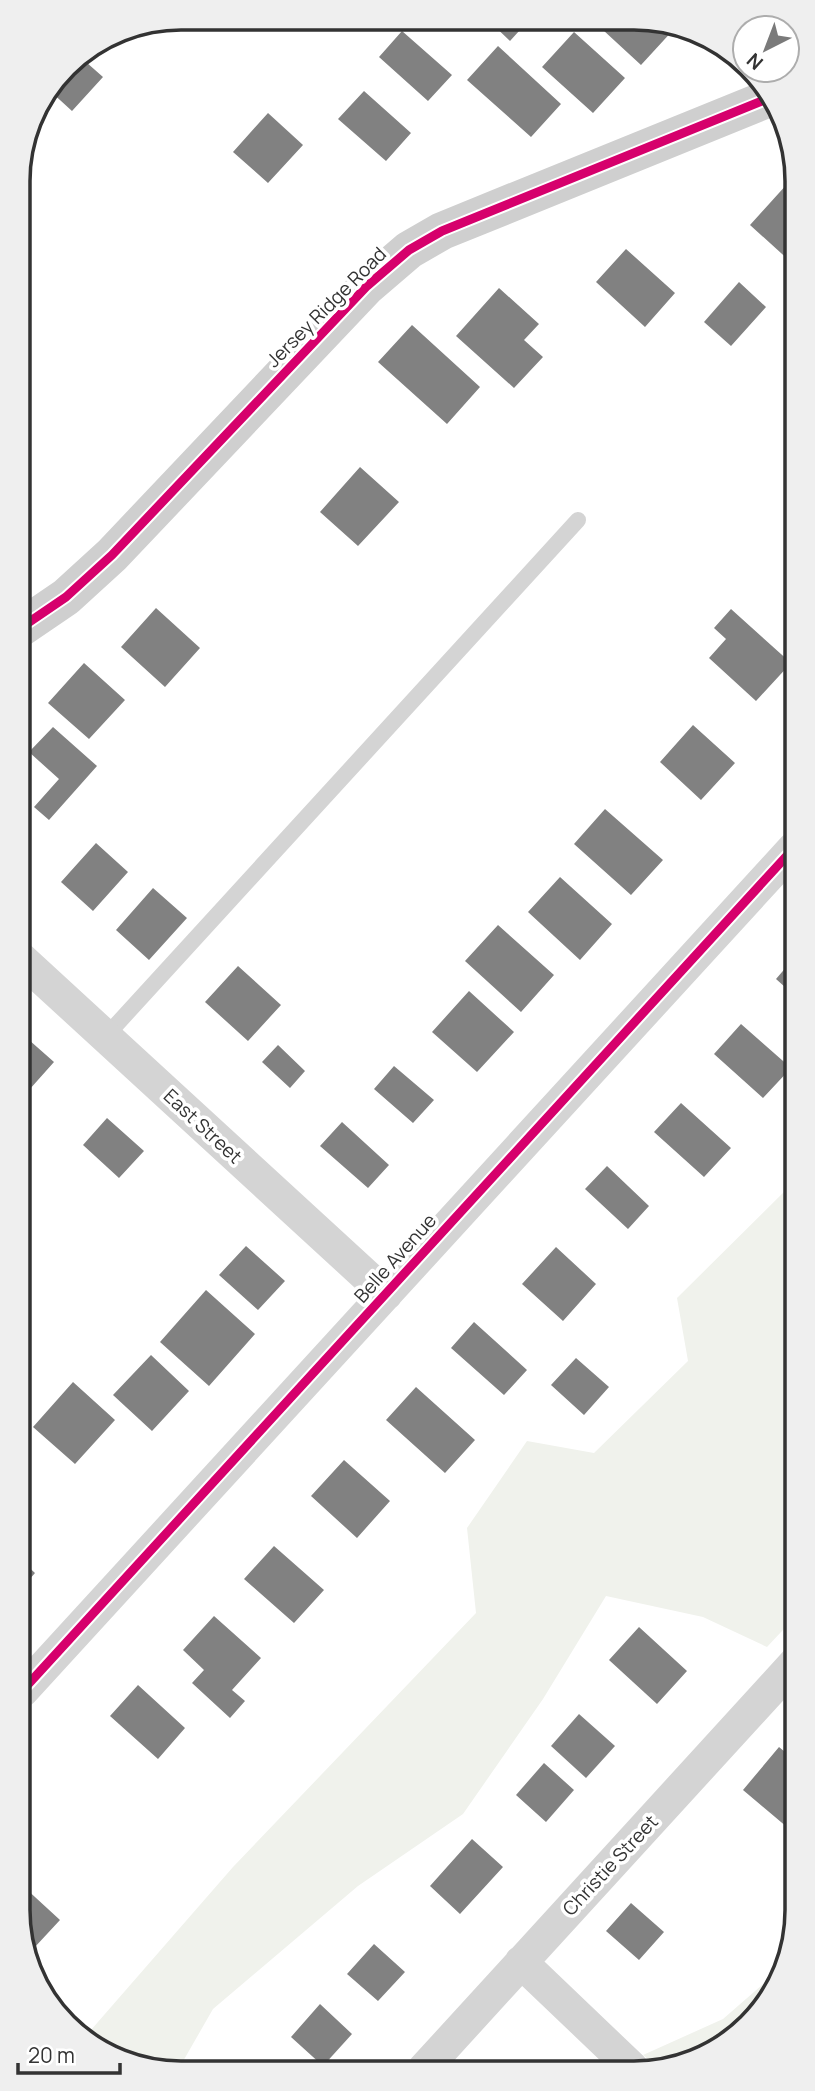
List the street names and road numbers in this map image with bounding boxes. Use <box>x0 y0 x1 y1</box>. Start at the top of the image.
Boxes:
street label: Jersey Ridge Road <box>260 241 392 373</box>
street label: East Street <box>158 1083 248 1169</box>
street label: Belle Avenue <box>348 1208 442 1308</box>
street label: Christie Street <box>557 1809 663 1921</box>

